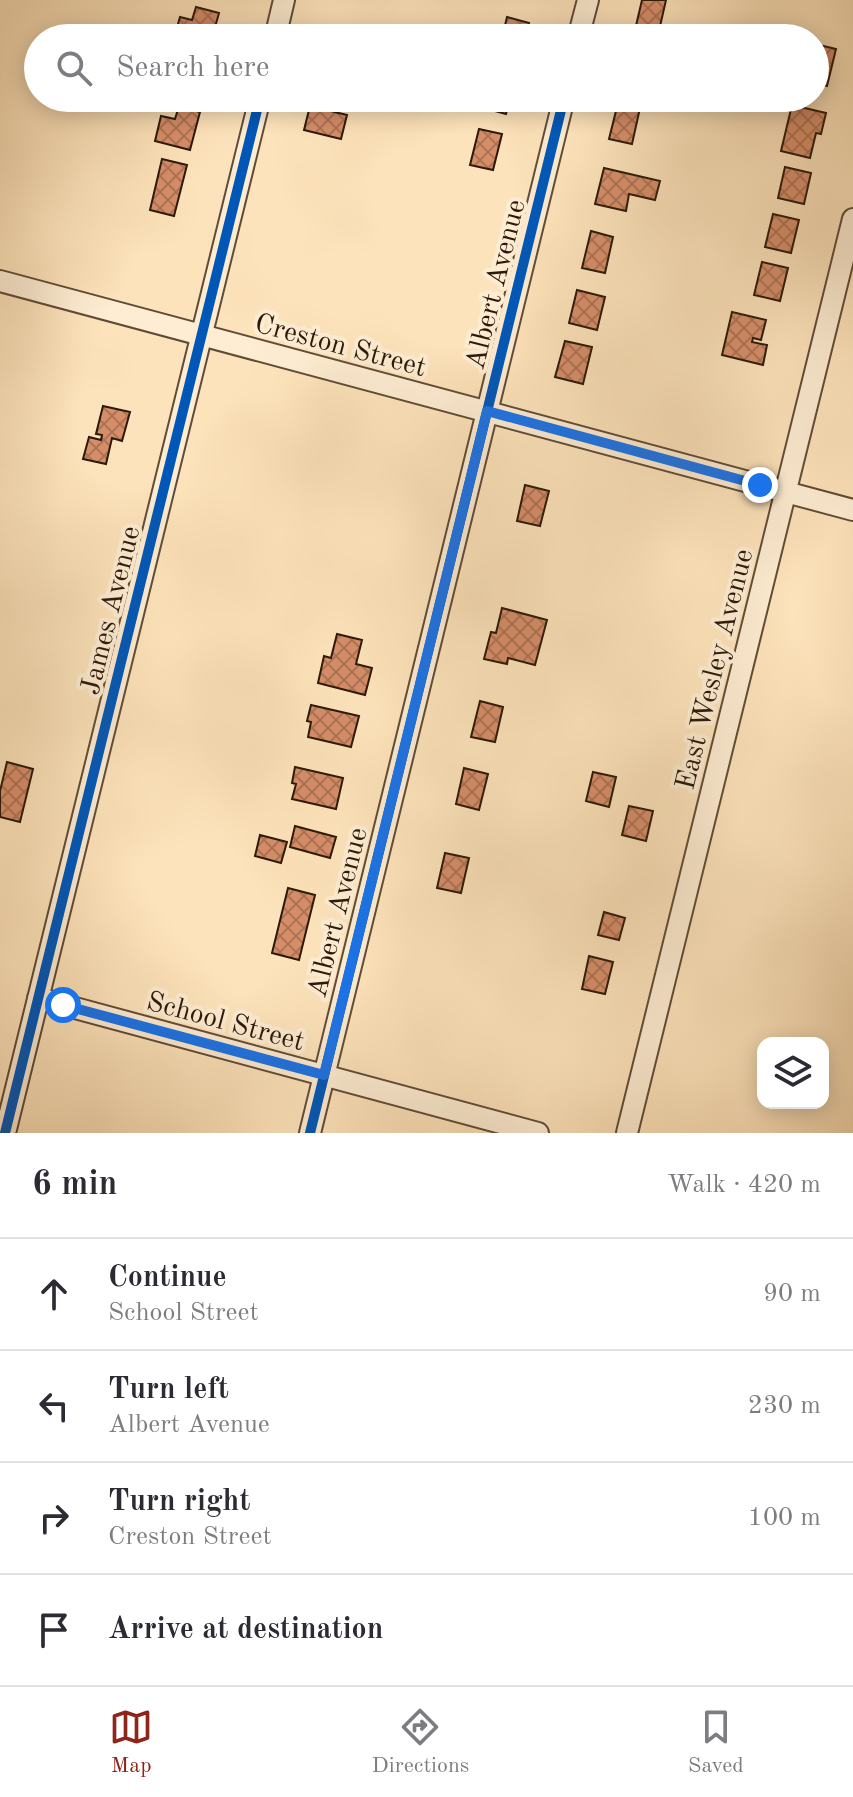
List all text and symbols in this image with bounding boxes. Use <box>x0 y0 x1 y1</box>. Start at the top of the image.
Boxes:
search box <box>24 24 829 112</box>
icon: search <box>52 46 96 90</box>
text: Search here <box>116 53 270 83</box>
street label: Albert Avenue <box>462 197 532 373</box>
street label: Creston Street <box>252 311 429 383</box>
route end <box>742 467 778 503</box>
street label: James Avenue <box>77 523 146 698</box>
street label: East Wesley Avenue <box>672 546 759 793</box>
street label: Albert Avenue <box>304 825 374 1001</box>
route start <box>45 987 81 1023</box>
street label: School Street <box>143 988 307 1057</box>
map controls <box>757 1037 829 1109</box>
button: layers <box>757 1037 829 1109</box>
text: 6 min <box>32 1168 117 1202</box>
text: Walk · 420 m <box>667 1172 821 1198</box>
text: Continue <box>108 1263 227 1293</box>
icon: ahead <box>32 1272 76 1316</box>
text: 90 m <box>763 1281 821 1307</box>
text: School Street <box>108 1300 259 1326</box>
text: Turn left <box>108 1375 229 1405</box>
icon: left <box>32 1384 76 1428</box>
text: 230 m <box>748 1393 821 1419</box>
text: Albert Avenue <box>108 1412 270 1438</box>
text: Turn right <box>108 1487 250 1517</box>
icon: right <box>32 1496 76 1540</box>
text: 100 m <box>748 1505 821 1531</box>
text: Creston Street <box>108 1524 272 1550</box>
icon: arrive <box>32 1608 76 1652</box>
text: Arrive at destination <box>108 1615 383 1645</box>
tab: Map <box>109 1705 153 1780</box>
tab: Directions <box>372 1705 469 1780</box>
tab: Saved <box>688 1705 744 1780</box>

